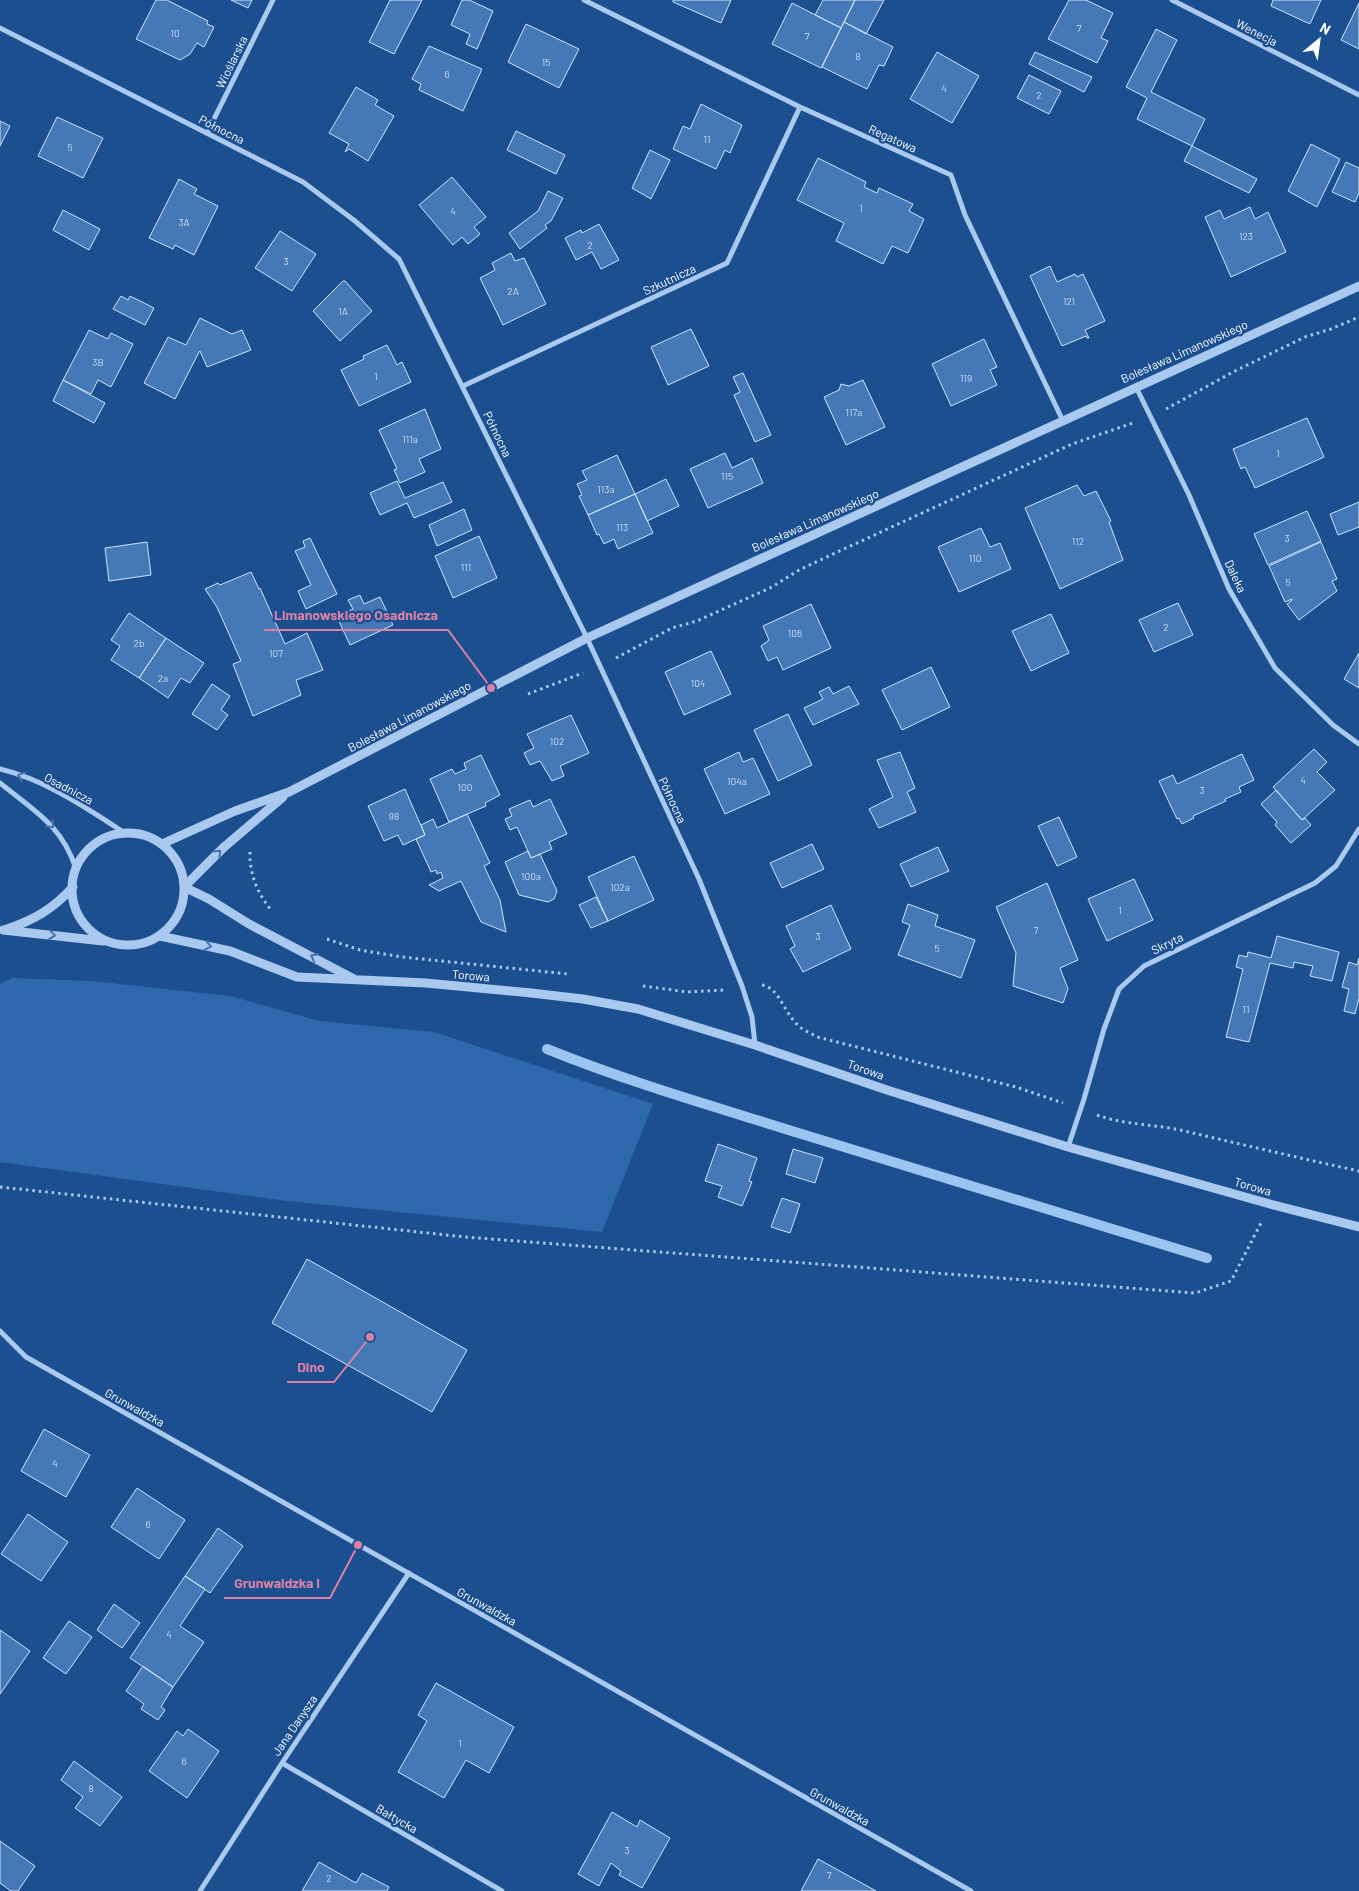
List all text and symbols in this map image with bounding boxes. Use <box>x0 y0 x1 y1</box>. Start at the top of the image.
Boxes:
north arrow <box>1294 15 1344 65</box>
street label: Wenecja <box>1234 16 1280 48</box>
text: N <box>1317 19 1334 38</box>
house number: 7 <box>1077 22 1082 34</box>
house number: 10 <box>170 27 180 39</box>
house number: 7 <box>805 30 810 42</box>
street label: Wioślarska <box>212 33 250 91</box>
house number: 8 <box>855 50 861 62</box>
house number: 15 <box>542 56 550 68</box>
house number: 6 <box>444 68 450 80</box>
house number: 4 <box>941 82 947 94</box>
house number: 2 <box>1036 89 1042 101</box>
street label: Północna <box>197 112 247 146</box>
street label: Regatowa <box>867 121 919 155</box>
house number: 11 <box>703 133 711 145</box>
house number: 5 <box>67 141 73 153</box>
house number: 1 <box>859 202 863 214</box>
house number: 4 <box>450 205 456 217</box>
house number: 3A <box>178 216 190 228</box>
house number: 123 <box>1239 230 1253 242</box>
house number: 2 <box>587 239 593 251</box>
house number: 3 <box>283 255 289 267</box>
street label: Szkutnicza <box>640 261 698 297</box>
house number: 2A <box>507 285 519 297</box>
house number: 121 <box>1063 295 1075 307</box>
house number: 1A <box>338 305 348 317</box>
street label: Bolesława Limanowskiego <box>1118 317 1250 385</box>
house number: 3B <box>92 356 104 368</box>
house number: 1 <box>374 370 378 382</box>
house number: 119 <box>960 372 972 384</box>
house number: 117a <box>846 406 862 418</box>
street label: Północna <box>481 409 515 459</box>
house number: 111a <box>402 433 418 445</box>
house number: 1 <box>1276 447 1280 459</box>
house number: 115 <box>721 470 733 482</box>
house number: 113a <box>597 483 615 495</box>
street label: Bolesława Limanowskiego <box>749 486 881 554</box>
house number: 113 <box>616 521 628 533</box>
house number: 3 <box>1284 532 1290 544</box>
house number: 112 <box>1072 535 1084 547</box>
house number: 110 <box>969 552 981 564</box>
street label: Daleka <box>1222 557 1250 595</box>
house number: 111 <box>461 561 471 573</box>
house number: 5 <box>1285 576 1291 588</box>
callout: Limanowskiego Osadnicza <box>264 601 448 630</box>
text: Limanowskiego Osadnicza <box>274 606 438 623</box>
house number: 2 <box>1163 621 1169 633</box>
house number: 106 <box>788 627 802 639</box>
house number: 2b <box>134 637 144 649</box>
house number: 107 <box>269 647 283 659</box>
house number: 2a <box>158 672 168 684</box>
house number: 104 <box>691 677 705 689</box>
street label: Bolesława Limanowskiego <box>345 678 473 754</box>
house number: 102 <box>550 735 564 747</box>
street label: Osadnicza <box>42 769 96 807</box>
one-way arrow <box>18 772 26 782</box>
house number: 4 <box>1300 774 1306 786</box>
street label: Północna <box>656 775 690 825</box>
house number: 104a <box>727 775 747 787</box>
house number: 100 <box>458 781 472 793</box>
house number: 3 <box>1199 784 1205 796</box>
house number: 98 <box>389 810 399 822</box>
one-way arrow <box>45 819 54 828</box>
one-way arrow <box>212 850 221 859</box>
house number: 100a <box>521 870 541 882</box>
house number: 102a <box>610 881 630 893</box>
house number: 1 <box>1118 904 1122 916</box>
house number: 7 <box>1034 924 1039 936</box>
street label: Skryta <box>1149 929 1185 957</box>
one-way arrow <box>47 930 56 940</box>
house number: 3 <box>815 930 821 942</box>
one-way arrow <box>203 940 212 951</box>
house number: 5 <box>934 942 940 954</box>
one-way arrow <box>310 953 319 963</box>
street label: Torowa <box>452 966 490 984</box>
house number: 11 <box>1242 1003 1250 1015</box>
street label: Torowa <box>846 1056 886 1082</box>
street label: Torowa <box>1233 1174 1273 1198</box>
callout: Dino <box>287 1353 334 1382</box>
text: Dino <box>297 1358 325 1375</box>
street label: Grunwaldzka <box>103 1385 167 1429</box>
house number: 4 <box>52 1457 58 1469</box>
house number: 6 <box>145 1518 151 1530</box>
callout: Grunwaldzka I <box>224 1569 330 1598</box>
text: Grunwaldzka I <box>234 1574 320 1591</box>
street label: Grunwaldzka <box>455 1584 519 1628</box>
house number: 4 <box>166 1628 172 1640</box>
street label: Jana Danysza <box>269 1692 319 1758</box>
house number: 1 <box>458 1737 462 1749</box>
house number: 6 <box>181 1755 187 1767</box>
house number: 8 <box>88 1782 94 1794</box>
street label: Grunwaldzka <box>808 1784 872 1828</box>
street label: Bałtycka <box>374 1801 420 1835</box>
house number: 3 <box>624 1844 630 1856</box>
house number: 7 <box>827 1869 832 1881</box>
house number: 2 <box>326 1872 332 1884</box>

